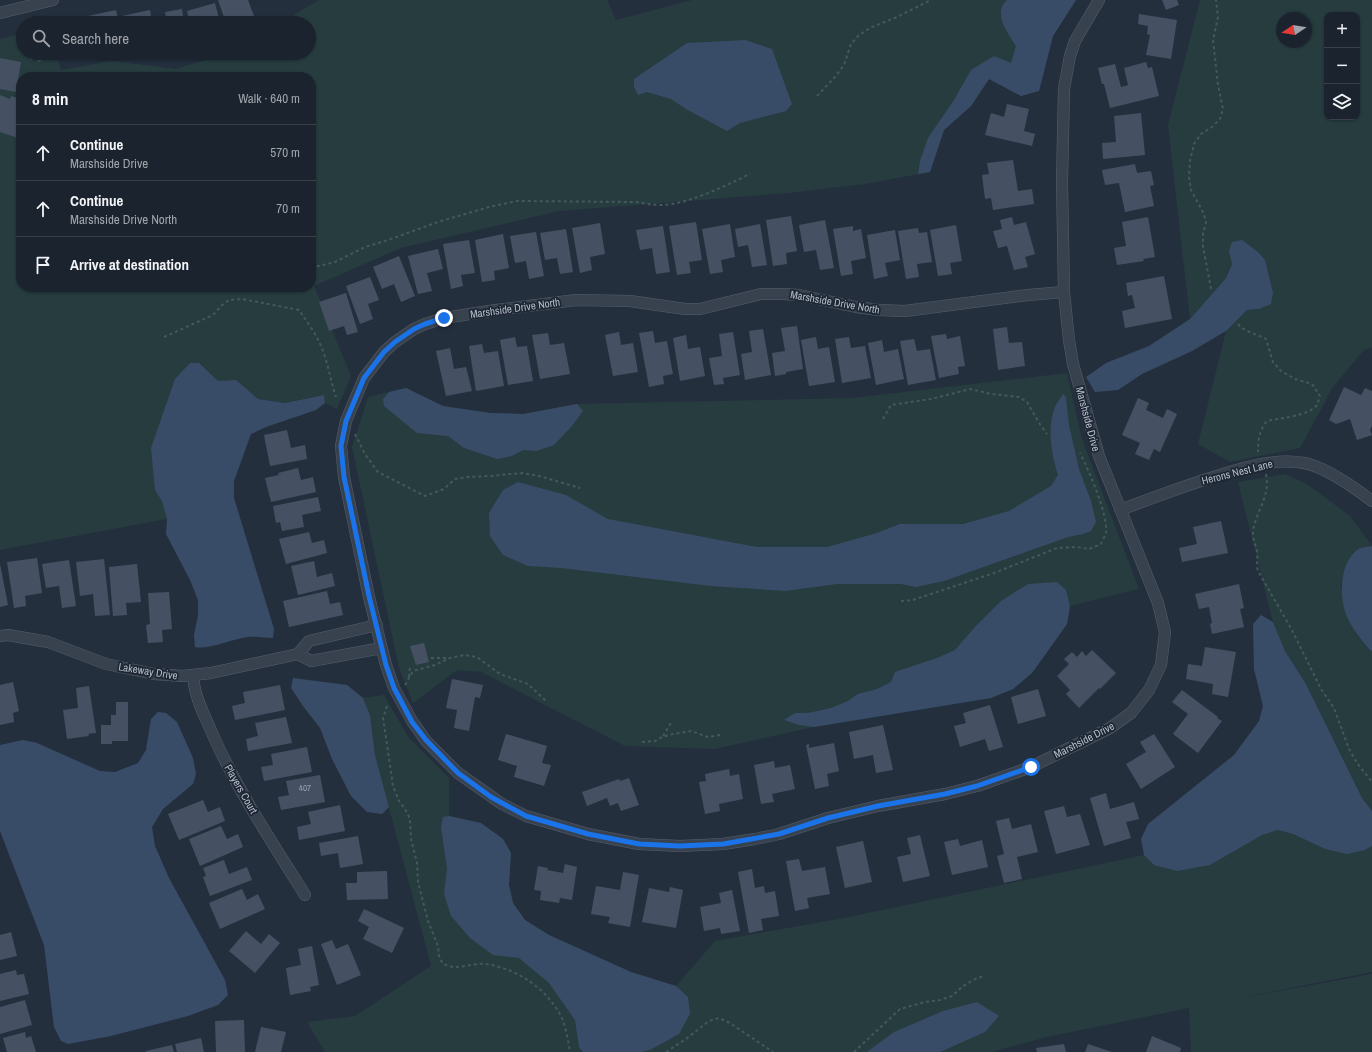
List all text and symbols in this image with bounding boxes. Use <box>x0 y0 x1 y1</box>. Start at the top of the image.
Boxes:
north arrow <box>1276 12 1312 48</box>
map controls <box>1324 12 1360 120</box>
button: + <box>1324 12 1360 48</box>
search box <box>16 16 316 60</box>
icon: search <box>30 27 52 49</box>
text: Search here <box>62 28 129 49</box>
button: − <box>1324 48 1360 84</box>
button: layers <box>1324 84 1360 120</box>
text: 8 min <box>32 87 68 110</box>
text: Walk · 640 m <box>238 90 300 107</box>
text: Continue <box>70 134 123 155</box>
icon: ahead <box>32 142 54 164</box>
text: 570 m <box>270 144 300 161</box>
text: Marshside Drive <box>70 155 148 172</box>
text: Continue <box>70 190 123 211</box>
icon: ahead <box>32 198 54 220</box>
text: 70 m <box>276 200 300 217</box>
text: Marshside Drive North <box>70 211 177 228</box>
icon: arrive <box>32 254 54 276</box>
text: Arrive at destination <box>70 254 189 275</box>
street label: Marshside Drive North <box>789 287 881 317</box>
street label: Marshside Drive North <box>469 295 561 321</box>
route end <box>435 309 453 327</box>
street label: Marshside Drive <box>1073 385 1103 453</box>
street label: Herons Nest Lane <box>1200 456 1274 488</box>
street label: Lakeway Drive <box>117 659 179 683</box>
street label: Marshside Drive <box>1051 719 1117 761</box>
route start <box>1022 758 1040 776</box>
street label: Players Court <box>221 762 261 817</box>
house number: 407 <box>299 782 311 794</box>

